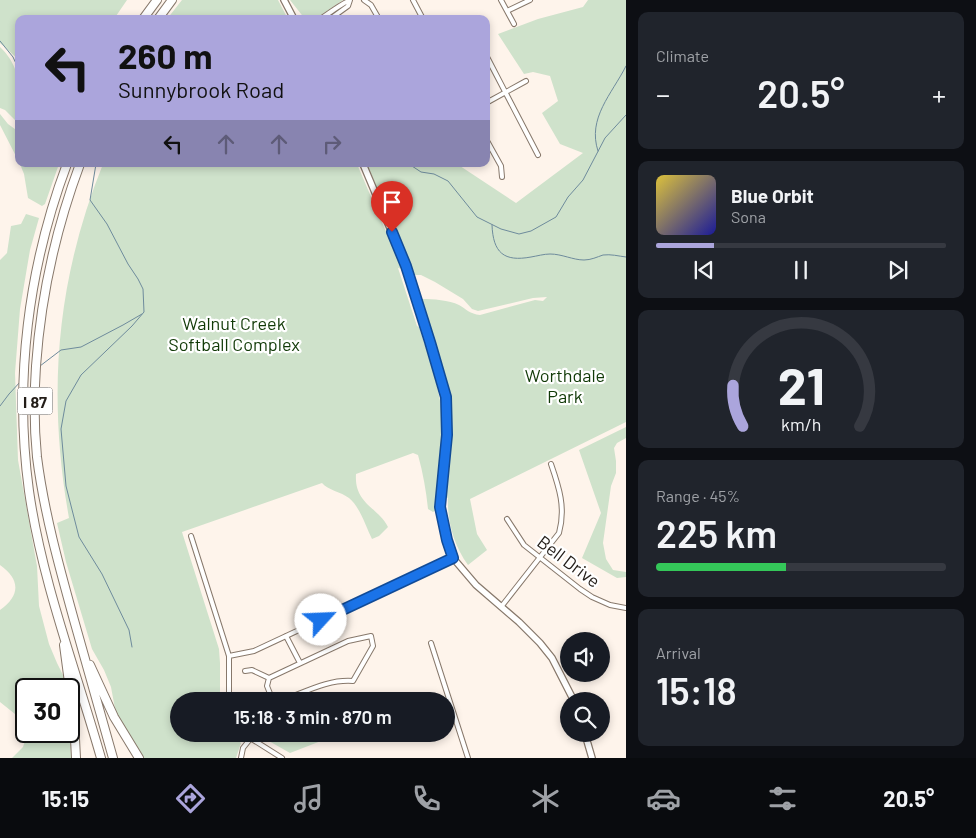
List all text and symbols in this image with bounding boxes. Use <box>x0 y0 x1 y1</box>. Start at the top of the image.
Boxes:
text: 260 m <box>118 34 213 76</box>
icon: left <box>35 35 100 100</box>
text: Climate <box>656 46 709 65</box>
text: 20.5° <box>757 70 845 116</box>
text: Sunnybrook Road <box>118 76 284 102</box>
text: − <box>656 77 670 111</box>
text: + <box>932 77 946 111</box>
icon: left <box>159 130 187 158</box>
icon: ahead <box>212 130 240 158</box>
icon: ahead <box>265 130 293 158</box>
icon: right <box>318 130 346 158</box>
pin <box>371 181 413 232</box>
text: Blue Orbit <box>731 184 814 207</box>
icon: arrive <box>378 188 406 216</box>
text: Sona <box>731 207 766 226</box>
icon: previous <box>690 256 718 284</box>
icon: pause <box>787 256 815 284</box>
icon: next <box>884 256 912 284</box>
park label: Walnut Creek Softball Complex <box>168 312 300 355</box>
text: 21 <box>777 353 825 415</box>
park label: Worthdale Park <box>525 364 605 407</box>
road number: I 87 <box>18 388 52 414</box>
text: km/h <box>781 413 821 435</box>
text: Range · 45% <box>656 486 740 505</box>
text: 225 km <box>656 510 777 556</box>
street label: Bell Drive <box>533 530 605 592</box>
position arrow <box>294 593 346 645</box>
map controls <box>560 632 610 742</box>
button: sound <box>560 632 610 682</box>
text: Arrival <box>656 643 701 662</box>
text: 15:18 <box>656 667 737 713</box>
speed limit sign: 30 <box>15 678 80 743</box>
button: search <box>560 692 610 742</box>
text: 15:18 · 3 min · 870 m <box>233 705 392 728</box>
icon: directions <box>173 781 208 816</box>
icon: music <box>291 781 326 816</box>
icon: phone <box>409 781 444 816</box>
icon: climate <box>528 781 563 816</box>
icon: car <box>646 781 681 816</box>
icon: filters <box>765 781 800 816</box>
text: 15:15 <box>42 785 89 811</box>
text: 20.5° <box>883 785 934 811</box>

